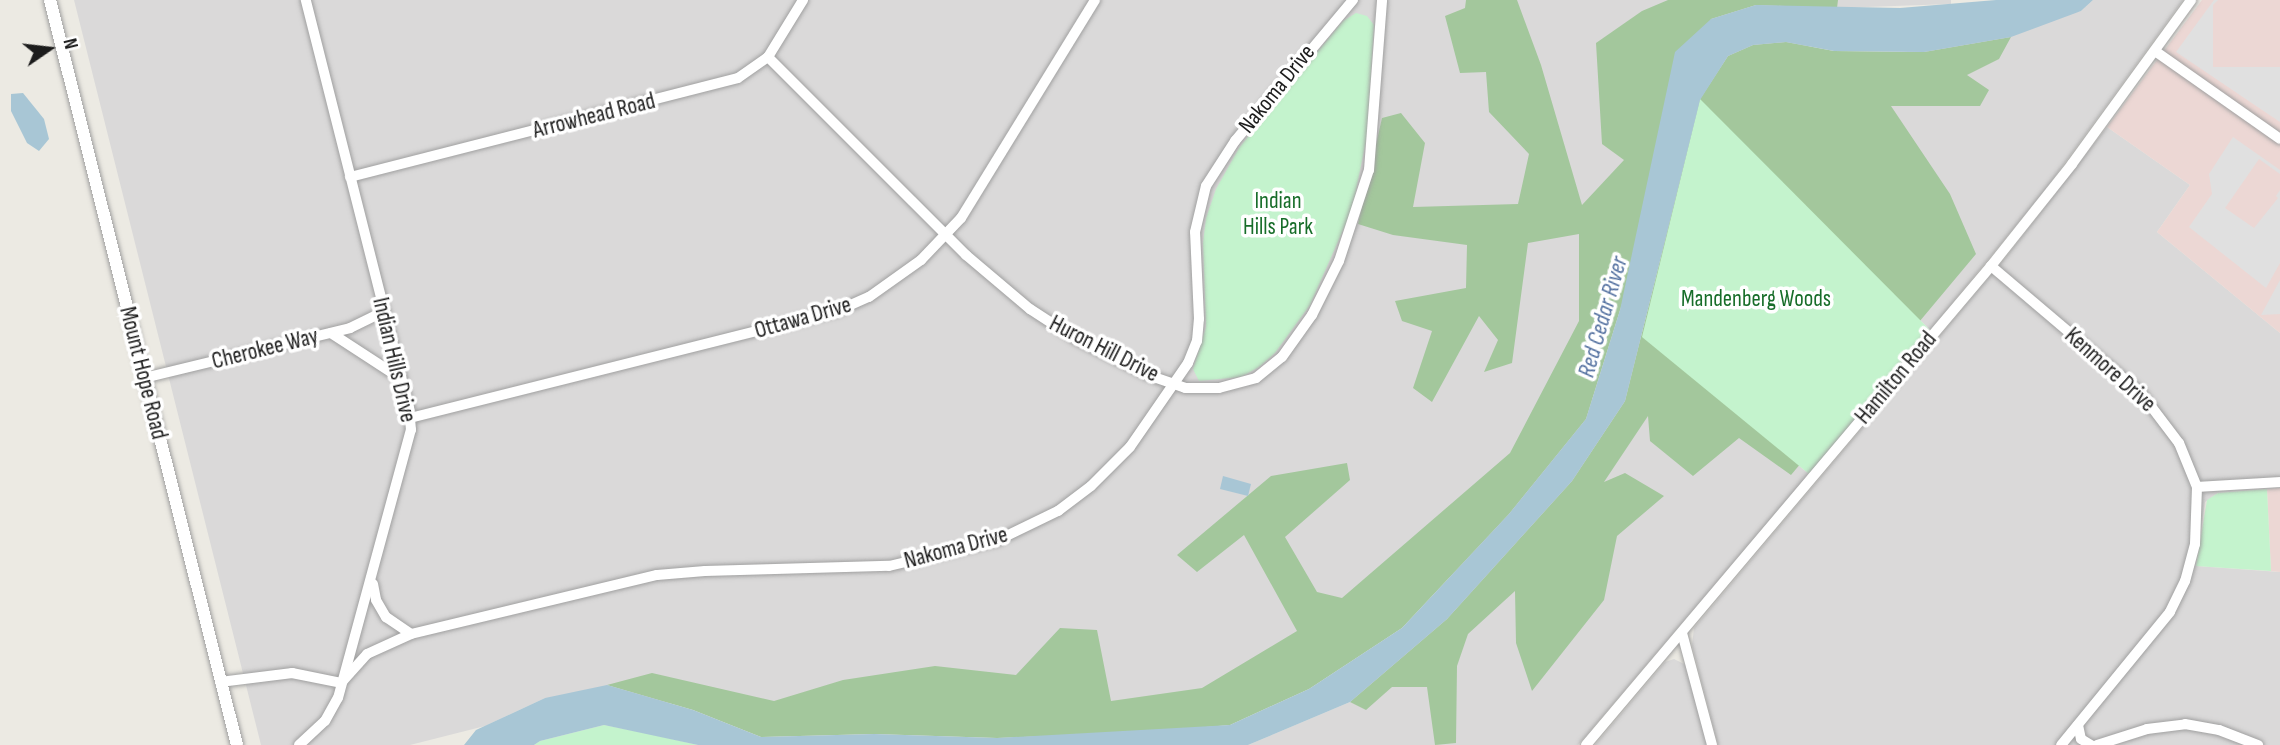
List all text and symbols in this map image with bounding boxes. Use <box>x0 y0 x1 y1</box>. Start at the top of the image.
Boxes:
north arrow <box>14 14 84 84</box>
text: N <box>57 36 82 52</box>
street label: Nakoma Drive <box>1233 39 1321 139</box>
street label: Arrowhead Road <box>530 87 658 145</box>
park label: Indian Hills Park <box>1243 187 1313 241</box>
water label: Red Cedar River <box>1572 253 1634 381</box>
park label: Mandenberg Woods <box>1681 285 1831 313</box>
street label: Ottawa Drive <box>751 291 855 345</box>
street label: Indian Hills Drive <box>366 295 422 425</box>
street label: Mount Hope Road <box>113 304 173 442</box>
street label: Huron Hill Drive <box>1045 310 1163 388</box>
street label: Cherokee Way <box>209 322 321 376</box>
street label: Kenmore Drive <box>2059 322 2161 418</box>
street label: Hamilton Road <box>1849 326 1943 430</box>
street label: Nakoma Drive <box>901 521 1011 575</box>

